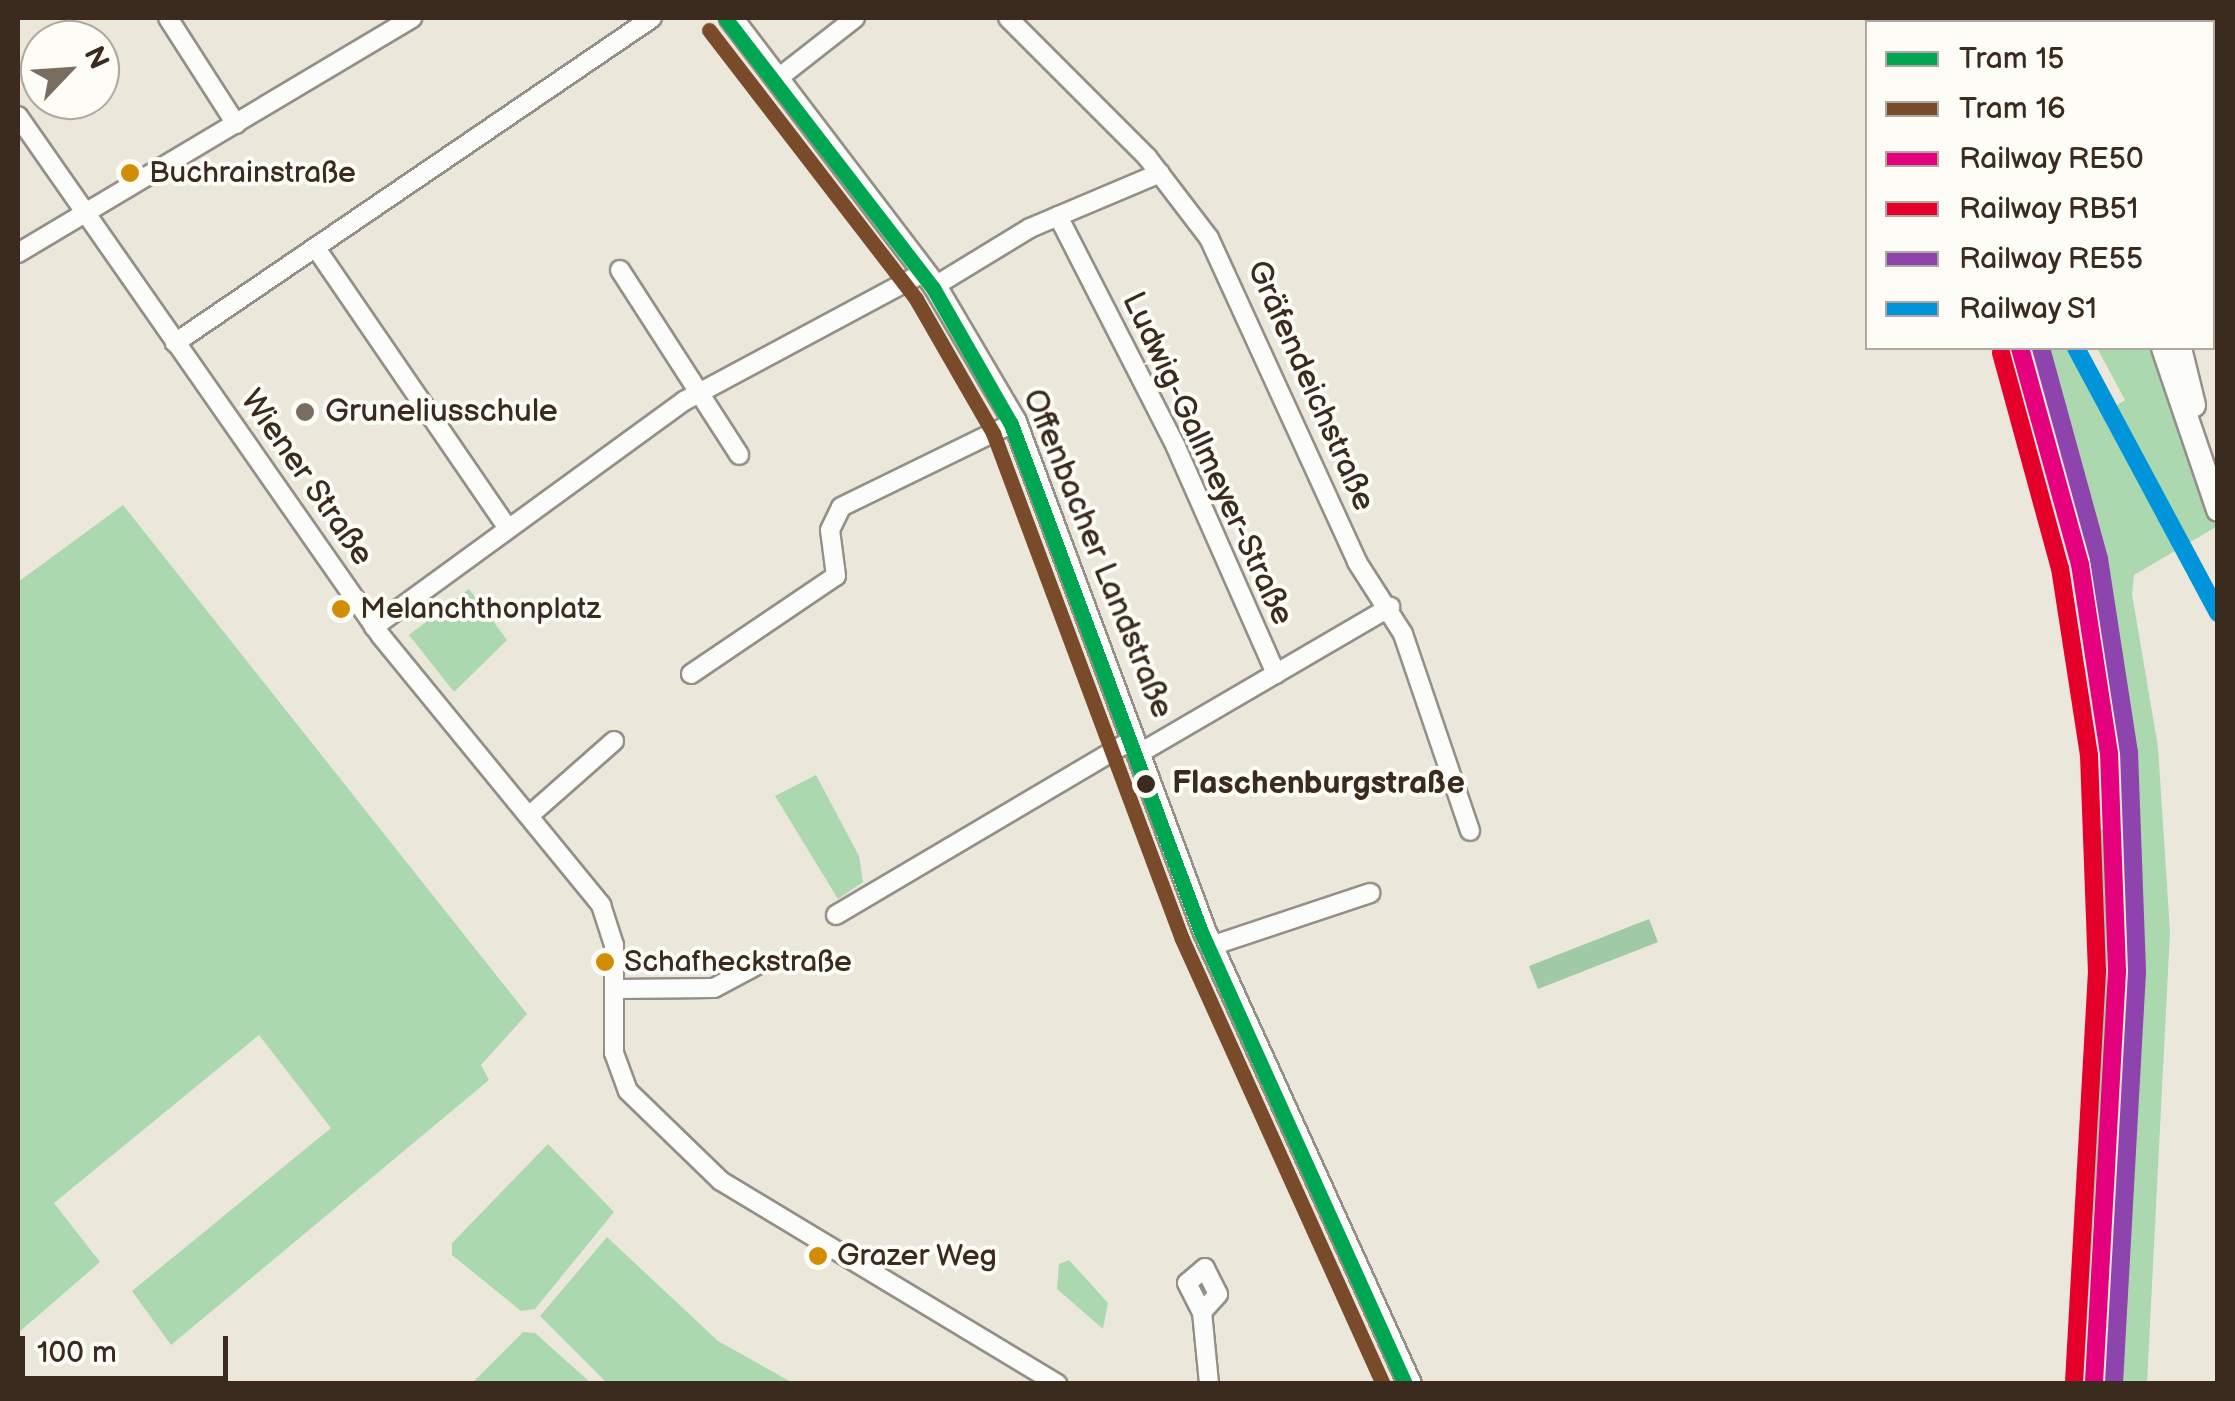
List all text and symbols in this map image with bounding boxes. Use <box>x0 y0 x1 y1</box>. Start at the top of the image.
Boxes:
north arrow <box>20 20 120 120</box>
legend <box>1865 20 2215 350</box>
text: N <box>76 41 115 74</box>
text: Tram 15 <box>1959 41 2064 77</box>
text: Tram 16 <box>1959 91 2066 127</box>
text: Railway RE50 <box>1959 141 2144 177</box>
place label: Buchrainstraße <box>149 155 356 191</box>
marker: Buchrainstraße <box>120 163 140 183</box>
text: Railway RB51 <box>1959 191 2138 227</box>
text: Railway RE55 <box>1959 241 2143 277</box>
street label: Gräfendeichstraße <box>1238 255 1382 517</box>
street label: Ludwig-Gallmeyer-Straße <box>1113 286 1301 632</box>
text: Railway S1 <box>1959 291 2097 327</box>
street label: Wiener Straße <box>231 382 381 574</box>
street label: Offenbacher Landstraße <box>1013 384 1181 724</box>
place label: Gruneliusschule <box>325 393 558 431</box>
marker: Gruneliusschule <box>294 401 316 423</box>
place label: Melanchthonplatz <box>360 591 601 627</box>
marker: Melanchthonplatz <box>331 599 351 619</box>
place label: Flaschenburgstraße <box>1172 765 1465 803</box>
marker: Flaschenburgstraße <box>1129 767 1163 801</box>
place label: Schafheckstraße <box>624 944 852 980</box>
marker: Schafheckstraße <box>595 952 615 972</box>
place label: Grazer Weg <box>837 1238 998 1274</box>
marker: Grazer Weg <box>808 1246 828 1266</box>
scale bar <box>25 1316 232 1378</box>
text: 100 m <box>37 1335 117 1371</box>

